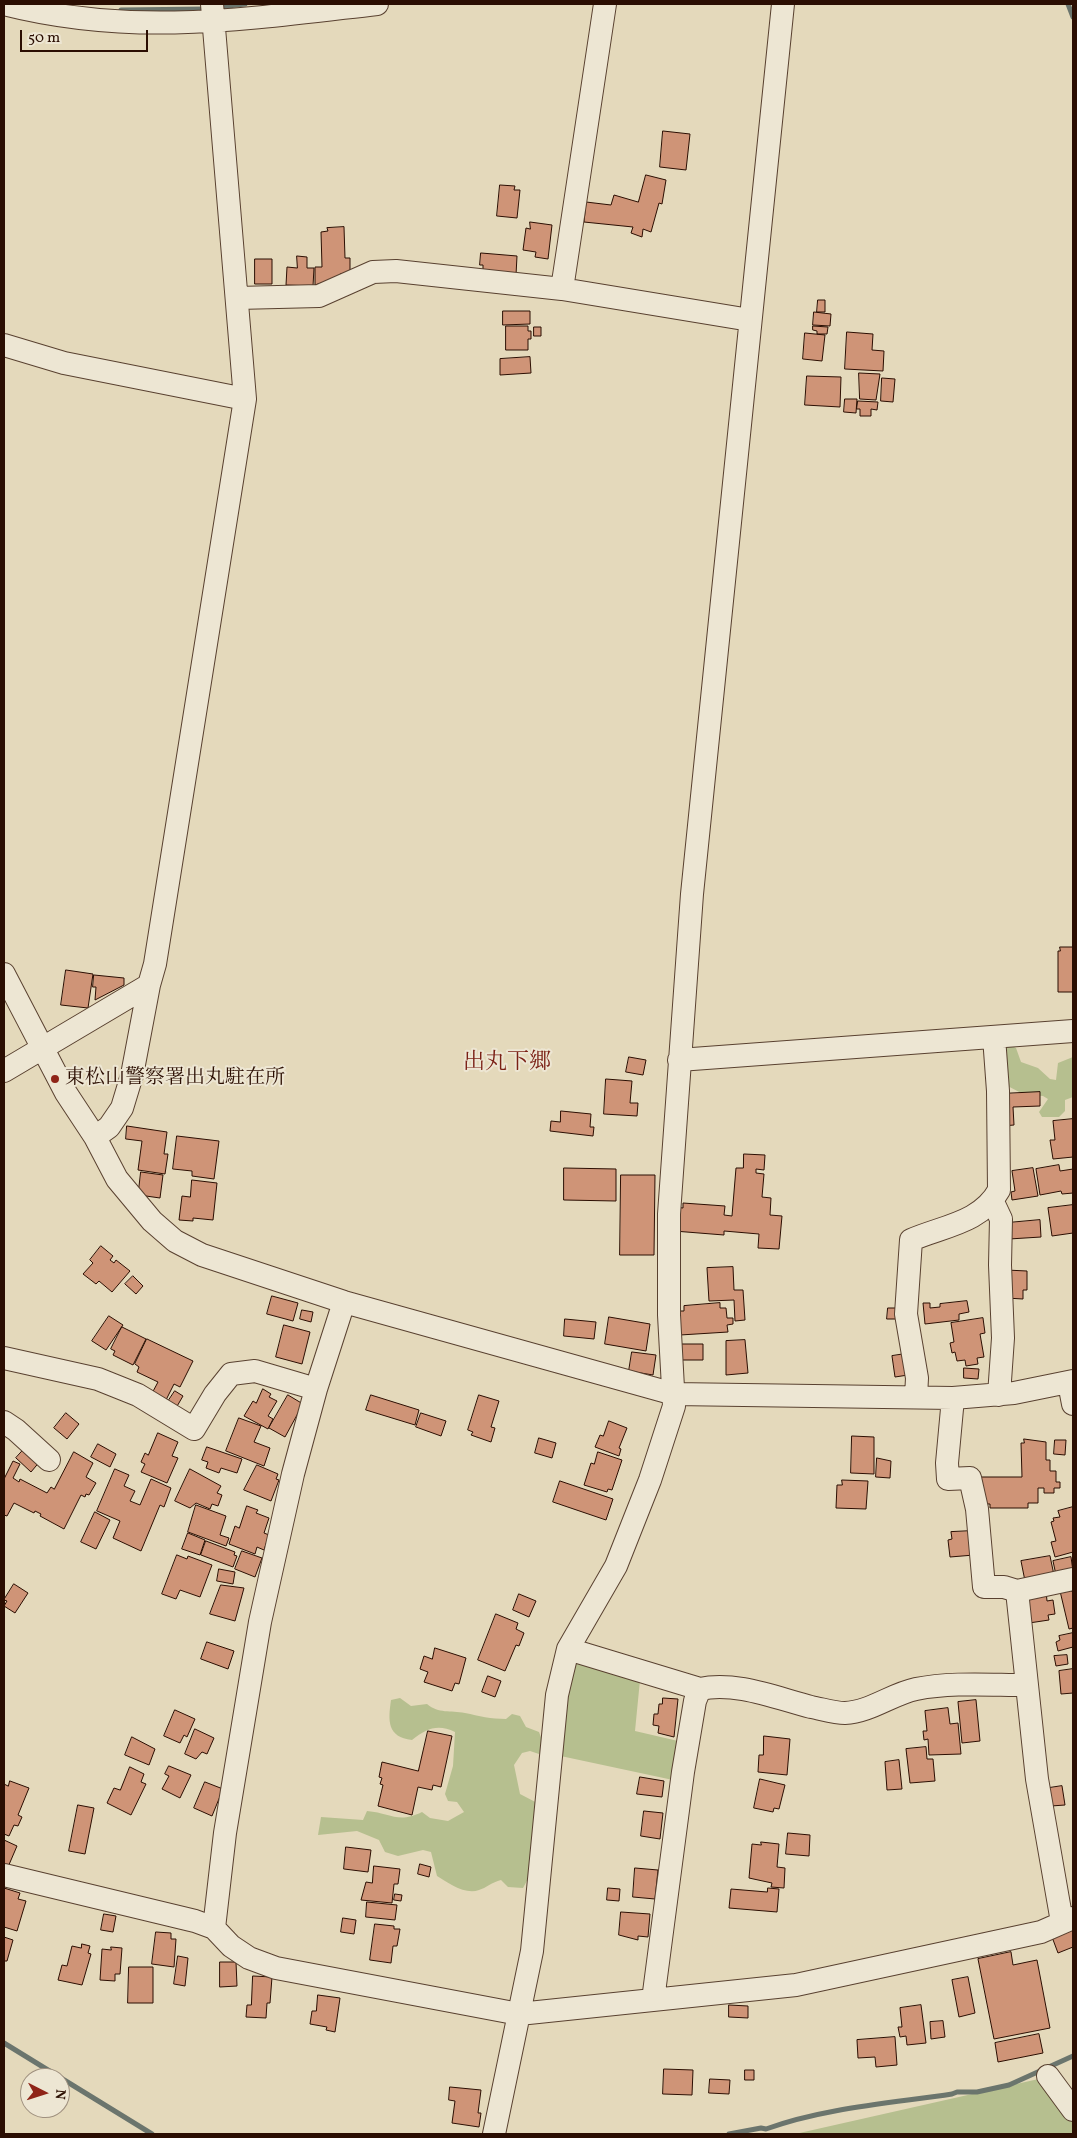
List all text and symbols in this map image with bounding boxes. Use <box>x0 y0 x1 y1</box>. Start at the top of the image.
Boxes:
scale bar <box>22 20 150 52</box>
text: 50 m <box>28 28 60 49</box>
district label: 出丸下郷 <box>463 1051 551 1077</box>
place label: 東松山警察署出丸駐在所 <box>65 1067 285 1091</box>
marker: 東松山警察署出丸駐在所 <box>49 1073 61 1085</box>
north arrow <box>20 2068 70 2118</box>
text: N <box>50 2088 69 2100</box>

